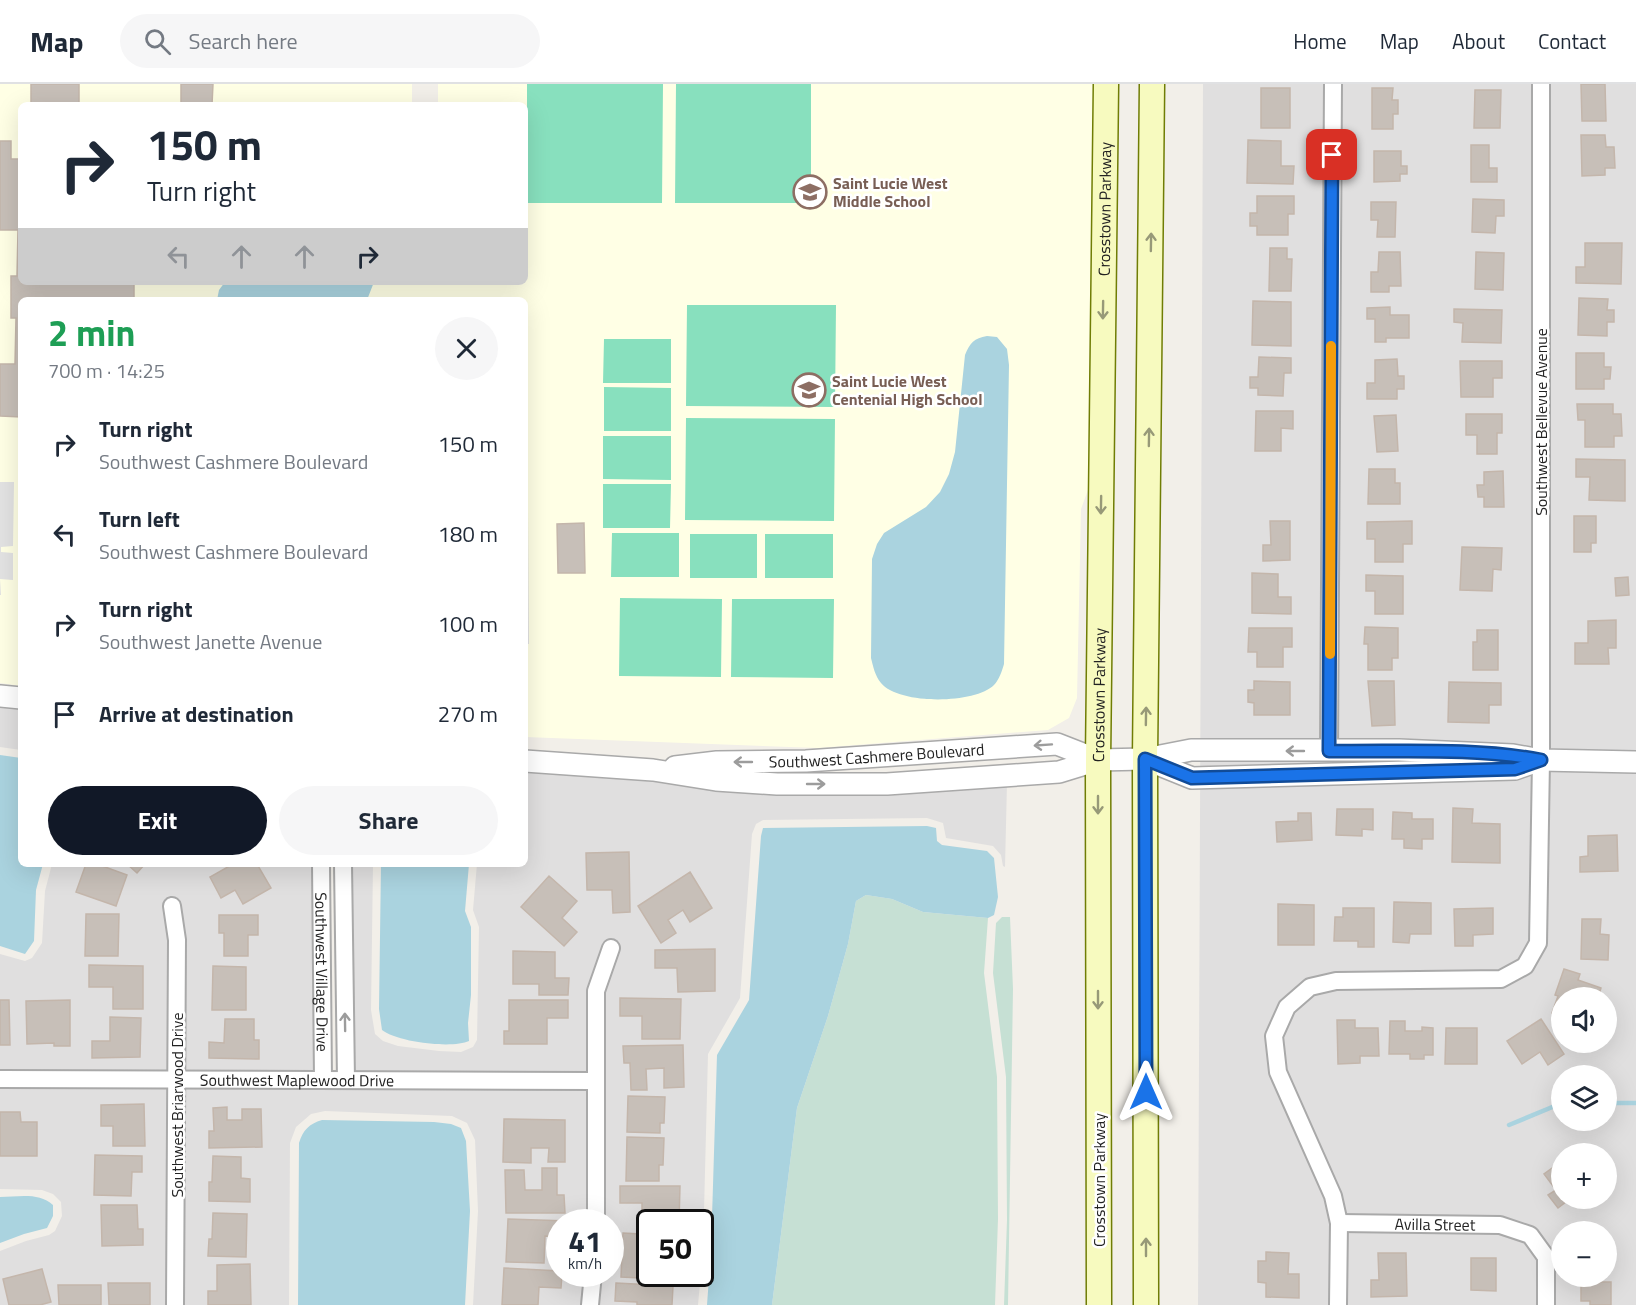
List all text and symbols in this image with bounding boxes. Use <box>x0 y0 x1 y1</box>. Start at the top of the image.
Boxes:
search box <box>120 14 540 68</box>
text: Map <box>30 20 84 63</box>
text: Search here <box>189 24 298 58</box>
icon: search <box>141 25 174 58</box>
text: Home <box>1293 25 1347 57</box>
text: Map <box>1380 25 1419 57</box>
text: About <box>1452 25 1505 57</box>
text: Contact <box>1538 25 1606 57</box>
text: 150 m <box>147 112 262 176</box>
icon: right <box>48 126 126 204</box>
pin <box>1306 129 1357 180</box>
icon: arrive <box>1315 138 1348 171</box>
street label: Crosstown Parkway <box>1092 142 1117 276</box>
text: Turn right <box>147 170 256 211</box>
place label: Saint Lucie West Middle School <box>833 171 948 213</box>
school or university icon: Saint Lucie West Middle School <box>792 174 828 210</box>
one-way arrow <box>1145 232 1156 252</box>
icon: left <box>162 240 195 273</box>
icon: ahead <box>225 240 258 273</box>
icon: ahead <box>288 240 321 273</box>
icon: right <box>351 240 384 273</box>
one-way arrow <box>1097 300 1109 320</box>
text: 2 min <box>48 305 135 360</box>
button: close <box>435 317 498 380</box>
street label: Southwest Bellevue Avenue <box>1529 328 1553 516</box>
text: 700 m · 14:25 <box>48 355 165 386</box>
place label: Saint Lucie West Centenial High School <box>832 369 982 411</box>
school or university icon: Saint Lucie West Centenial High School <box>791 372 827 408</box>
text: Turn right <box>99 412 193 446</box>
text: 150 m <box>438 427 498 461</box>
one-way arrow <box>1143 427 1154 447</box>
icon: right <box>48 428 81 461</box>
text: Southwest Cashmere Boulevard <box>99 446 368 477</box>
one-way arrow <box>1095 495 1107 515</box>
text: Turn left <box>99 502 180 536</box>
text: 180 m <box>438 517 498 551</box>
icon: left <box>48 518 81 551</box>
text: Southwest Cashmere Boulevard <box>99 536 368 567</box>
text: Turn right <box>99 592 193 626</box>
text: 100 m <box>438 607 498 641</box>
icon: right <box>48 608 81 641</box>
text: Southwest Janette Avenue <box>99 626 322 657</box>
street label: Crosstown Parkway <box>1086 628 1112 762</box>
text: Arrive at destination <box>99 697 294 731</box>
text: 270 m <box>438 697 498 731</box>
icon: arrive <box>48 698 81 731</box>
one-way arrow <box>1140 706 1152 726</box>
street label: Southwest Cashmere Boulevard <box>769 737 985 773</box>
one-way arrow <box>1033 740 1053 751</box>
one-way arrow <box>1285 745 1305 756</box>
one-way arrow <box>734 756 754 768</box>
one-way arrow <box>805 778 825 790</box>
button: Exit <box>48 786 267 855</box>
button: Share <box>279 786 498 855</box>
one-way arrow <box>1092 795 1104 815</box>
street label: Southwest Village Drive <box>309 892 335 1052</box>
map controls <box>1551 987 1617 1287</box>
button: sound <box>1551 987 1617 1053</box>
one-way arrow <box>1092 990 1104 1010</box>
one-way arrow <box>339 1012 351 1032</box>
street label: Southwest Briarwood Drive <box>165 1013 189 1197</box>
position arrow <box>1114 1060 1178 1124</box>
button: layers <box>1551 1065 1617 1131</box>
street label: Southwest Maplewood Drive <box>200 1068 394 1092</box>
street label: Crosstown Parkway <box>1087 1113 1111 1247</box>
button: + <box>1551 1143 1617 1209</box>
speed limit sign: 50 <box>636 1209 714 1287</box>
street label: Avilla Street <box>1394 1212 1476 1237</box>
text: 41 <box>568 1218 602 1264</box>
button: − <box>1551 1221 1617 1287</box>
one-way arrow <box>1140 1237 1152 1257</box>
text: km/h <box>568 1252 602 1275</box>

